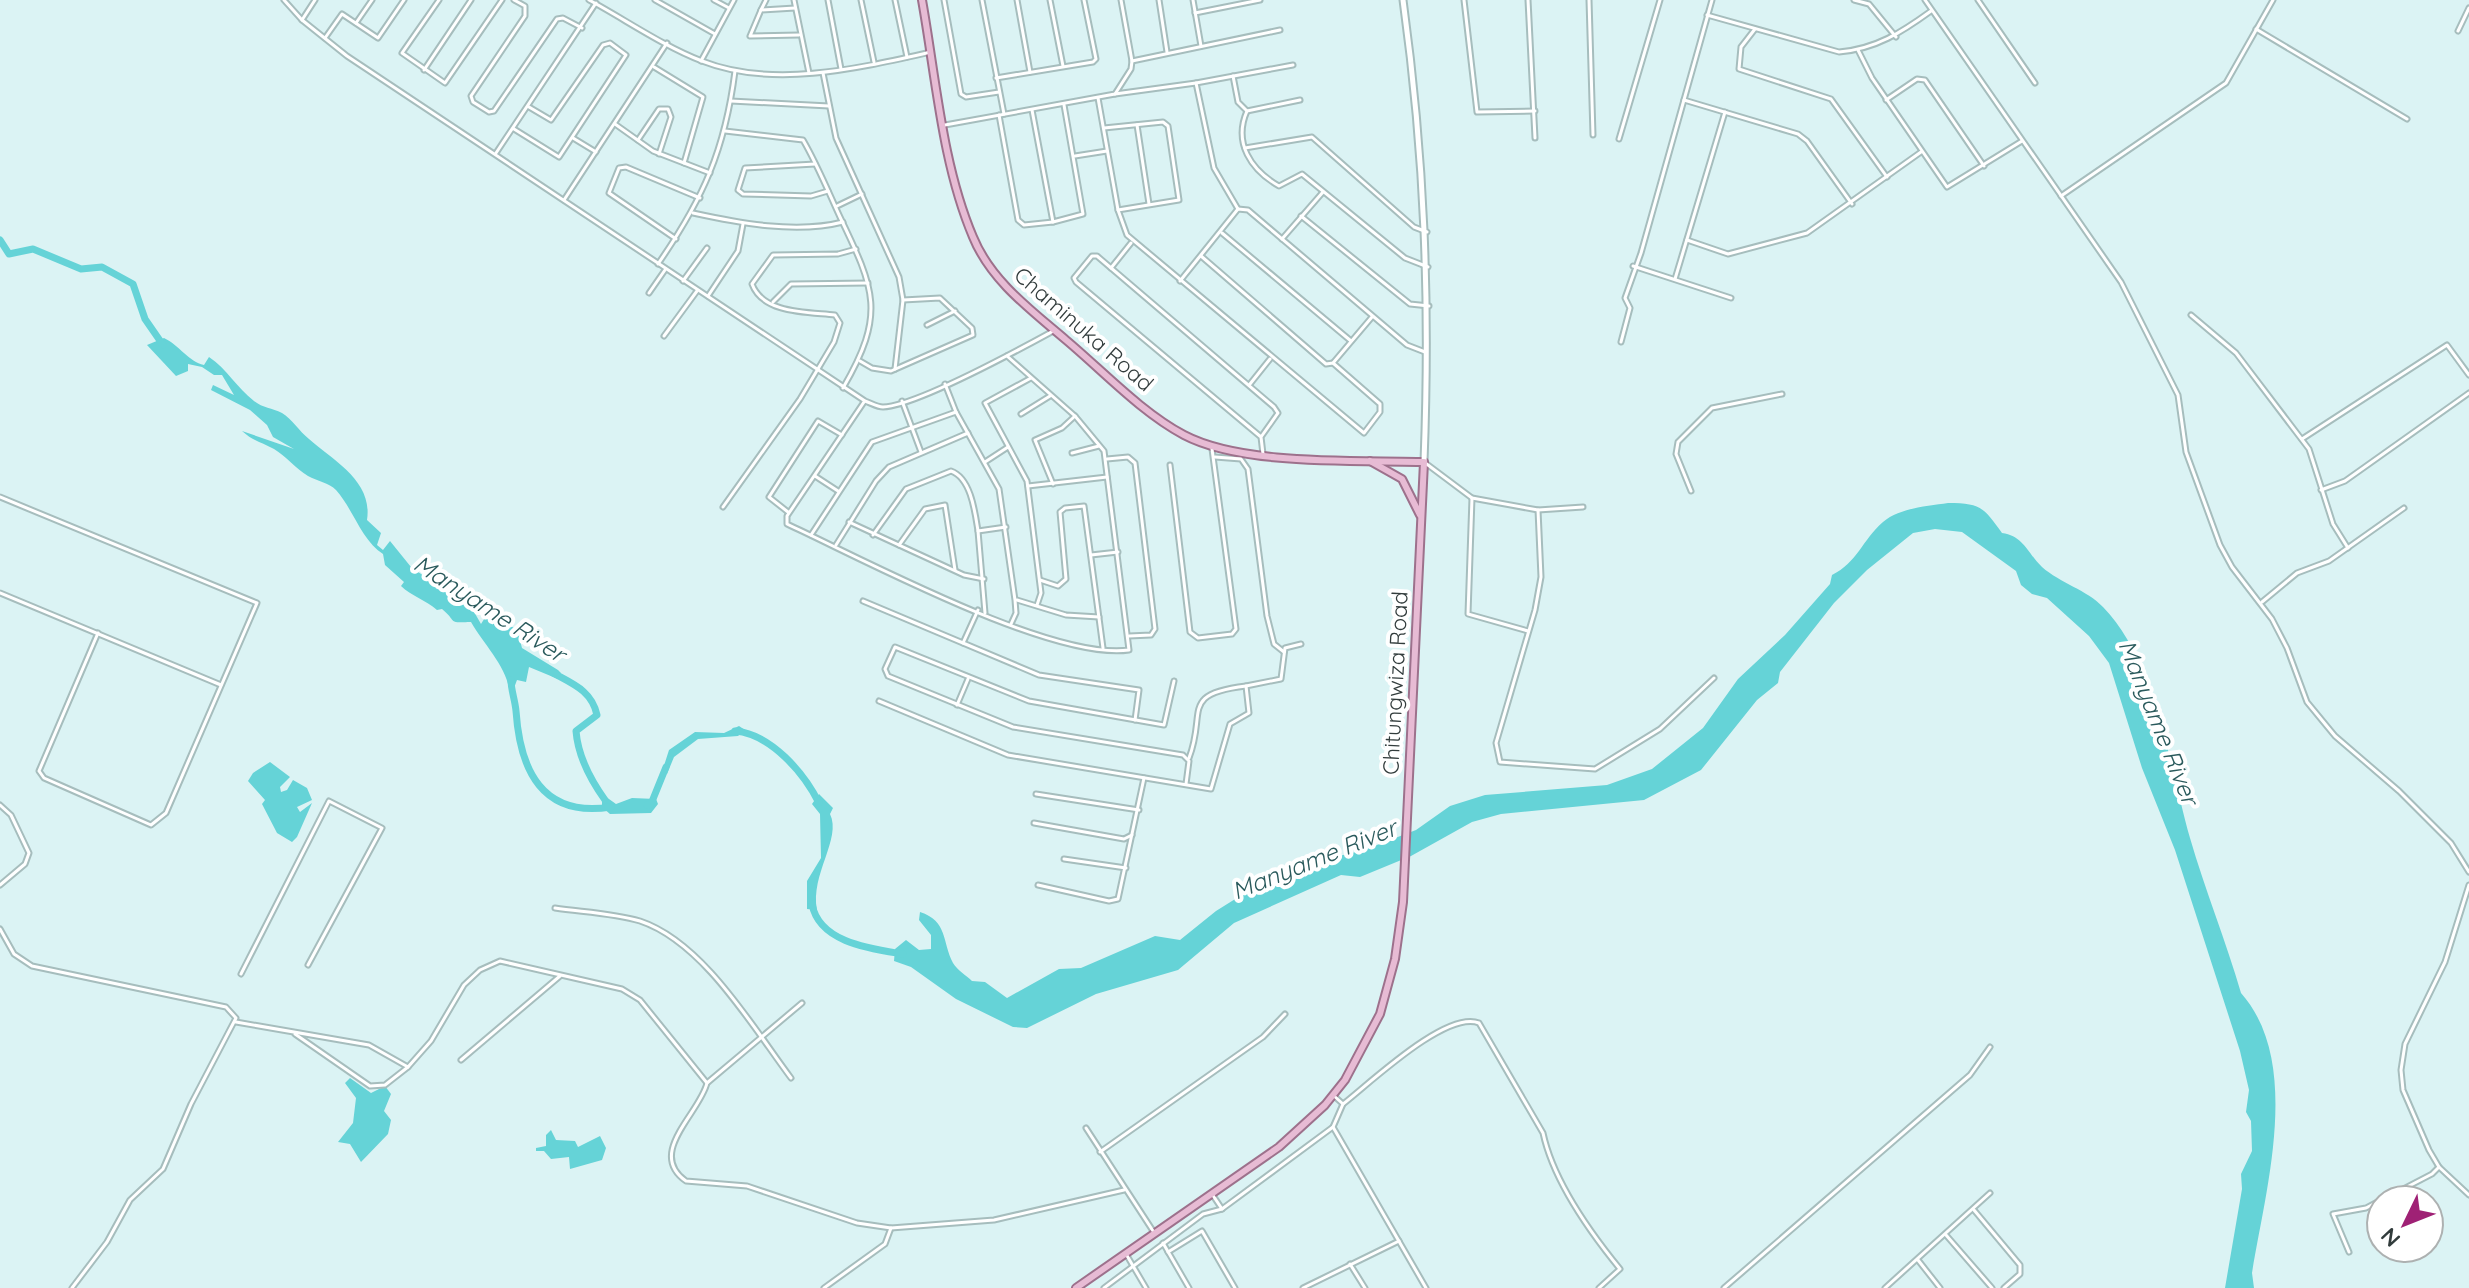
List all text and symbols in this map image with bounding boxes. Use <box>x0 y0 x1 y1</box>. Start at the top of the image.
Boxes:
street label: Chaminuka Road <box>1008 261 1160 397</box>
water label: Manyame River <box>408 548 574 670</box>
street label: Chitungwiza Road <box>1376 591 1414 775</box>
water label: Manyame River <box>2112 635 2207 811</box>
water label: Manyame River <box>1227 811 1403 906</box>
north arrow <box>2365 1184 2445 1264</box>
text: N <box>2375 1222 2406 1253</box>

